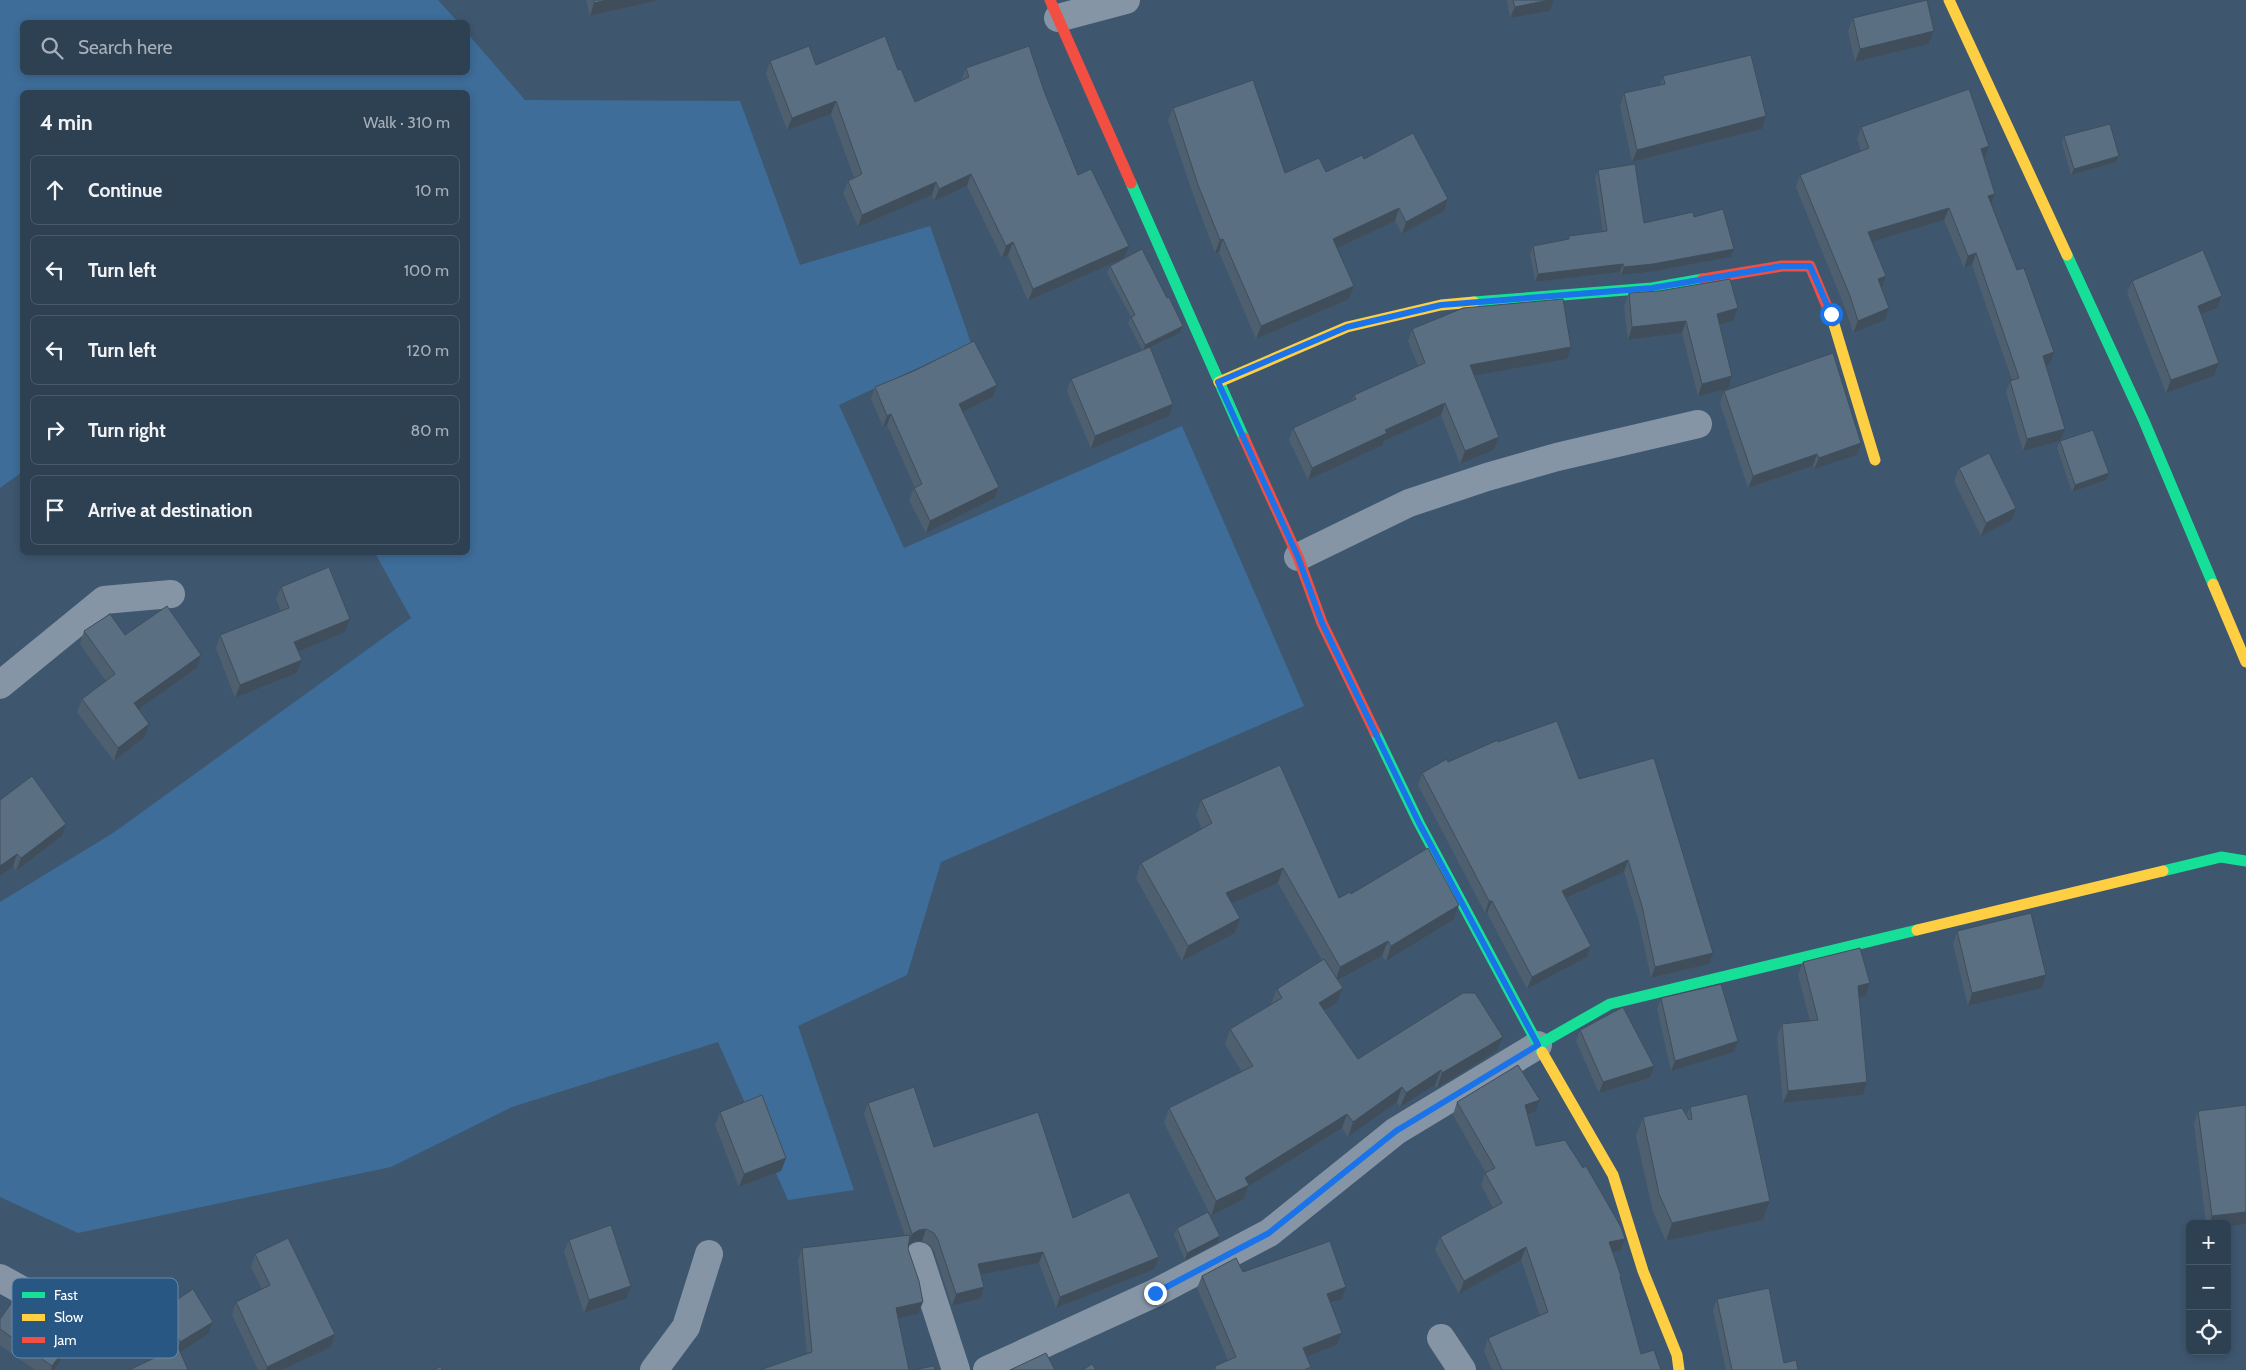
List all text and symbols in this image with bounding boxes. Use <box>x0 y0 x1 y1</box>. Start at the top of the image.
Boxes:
search box <box>20 20 470 75</box>
icon: search <box>38 34 66 62</box>
text: Search here <box>78 36 172 59</box>
text: 4 min <box>40 110 93 135</box>
text: Walk · 310 m <box>363 113 450 132</box>
icon: ahead <box>41 176 69 204</box>
text: Continue <box>88 179 162 202</box>
text: 10 m <box>415 181 449 200</box>
icon: left <box>41 256 69 284</box>
text: Turn left <box>88 259 156 282</box>
text: 100 m <box>404 261 449 280</box>
route start <box>1820 303 1843 326</box>
icon: left <box>41 336 69 364</box>
text: Turn left <box>88 339 156 362</box>
text: 120 m <box>407 341 449 360</box>
icon: right <box>41 416 69 444</box>
text: Turn right <box>88 419 166 442</box>
text: 80 m <box>411 421 449 440</box>
icon: arrive <box>41 496 69 524</box>
text: Arrive at destination <box>88 499 252 522</box>
map controls <box>2186 1220 2231 1355</box>
button: + <box>2186 1220 2231 1265</box>
button: − <box>2186 1265 2231 1310</box>
legend <box>12 1278 178 1358</box>
route end <box>1144 1282 1167 1305</box>
text: Fast <box>54 1286 78 1304</box>
text: Slow <box>54 1308 83 1326</box>
button: locate <box>2186 1310 2231 1355</box>
text: Jam <box>53 1331 76 1349</box>

